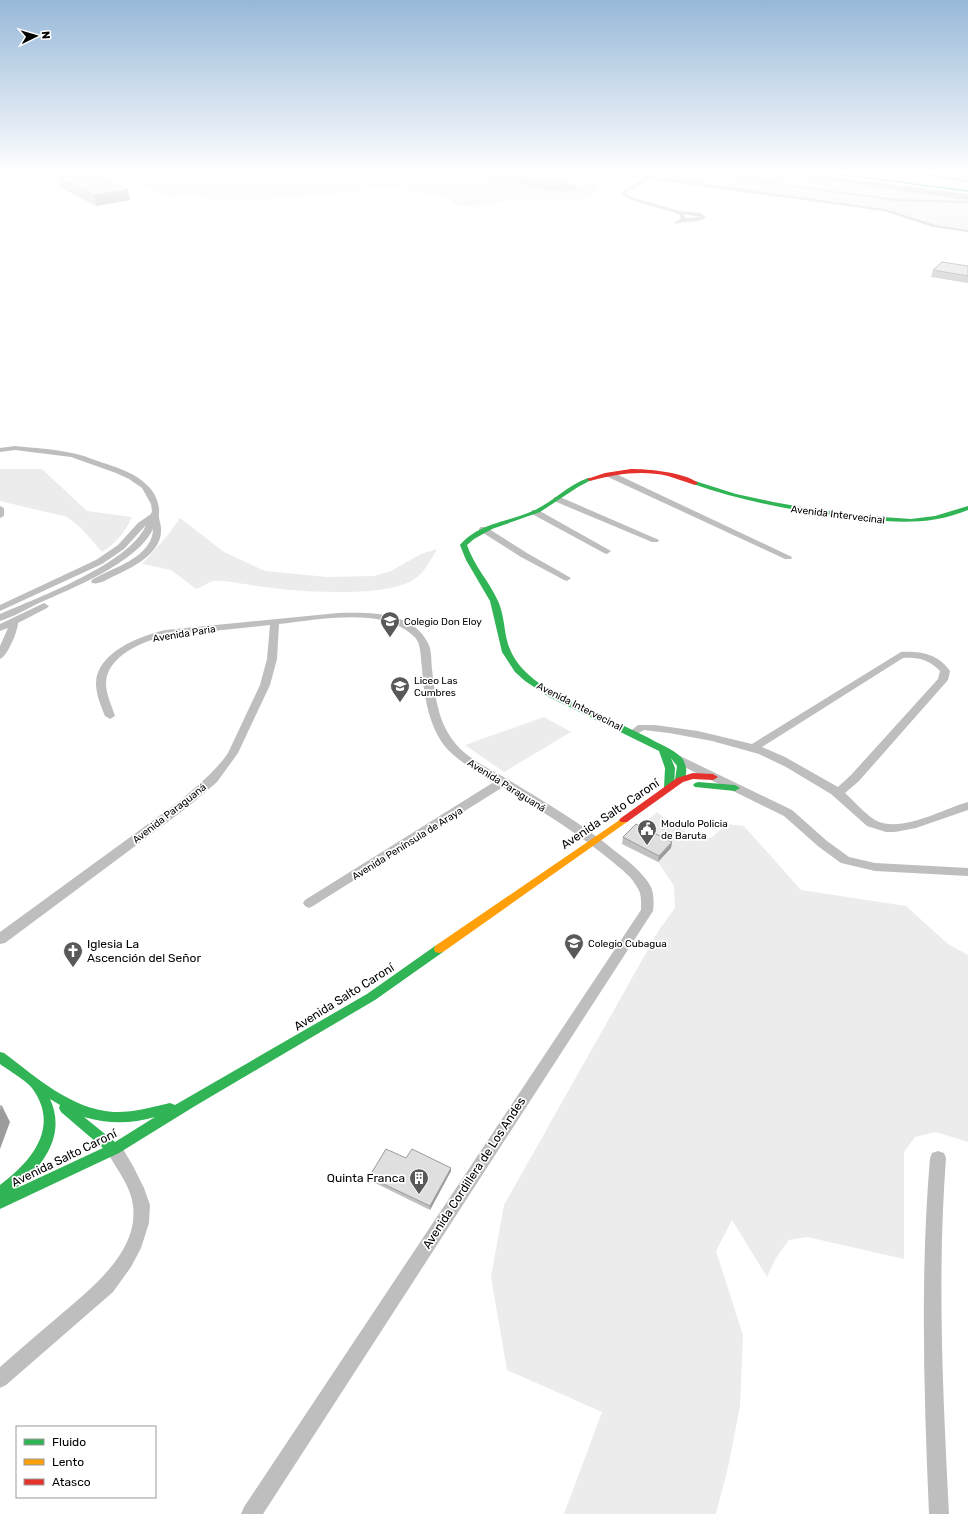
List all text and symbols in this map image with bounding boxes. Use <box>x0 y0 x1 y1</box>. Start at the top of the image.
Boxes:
north arrow <box>16 16 56 56</box>
text: N <box>39 31 52 40</box>
street label: Avenida Intervecinal <box>790 503 886 527</box>
school or university icon: Colegio Don Eloy <box>379 610 401 638</box>
place label: Colegio Don Eloy <box>404 616 482 628</box>
street label: Avenida Paria <box>152 623 216 645</box>
school or university icon: Liceo Las Cumbres <box>389 675 411 703</box>
place label: Liceo Las Cumbres <box>414 675 458 699</box>
street label: Avenida Intervecinal <box>535 680 624 734</box>
street label: Avenida Paraguaná <box>465 757 548 815</box>
street label: Avenida Salto Caroní <box>558 775 663 852</box>
street label: Avenida Paraguaná <box>130 781 209 846</box>
street label: Avenida Península de Araya <box>350 805 465 883</box>
public building icon: Modulo Policia de Baruta <box>636 818 658 846</box>
place label: Modulo Policia de Baruta <box>661 818 728 842</box>
school or university icon: Colegio Cubagua <box>563 932 585 960</box>
place label: Iglesia La Ascención del Señor <box>87 937 201 965</box>
place label: Colegio Cubagua <box>588 938 667 950</box>
church icon: Iglesia La Ascención del Señor <box>62 940 84 968</box>
street label: Avenida Salto Caroní <box>291 960 398 1033</box>
street label: Avenida Cordillera de Los Andes <box>420 1095 528 1251</box>
street label: Avenida Salto Caroní <box>9 1126 120 1190</box>
building icon: Quinta Franca <box>408 1167 430 1195</box>
place label: Quinta Franca <box>327 1171 405 1185</box>
legend <box>16 1426 156 1498</box>
text: Fluido <box>52 1435 86 1449</box>
text: Lento <box>52 1455 84 1469</box>
text: Atasco <box>52 1475 91 1489</box>

